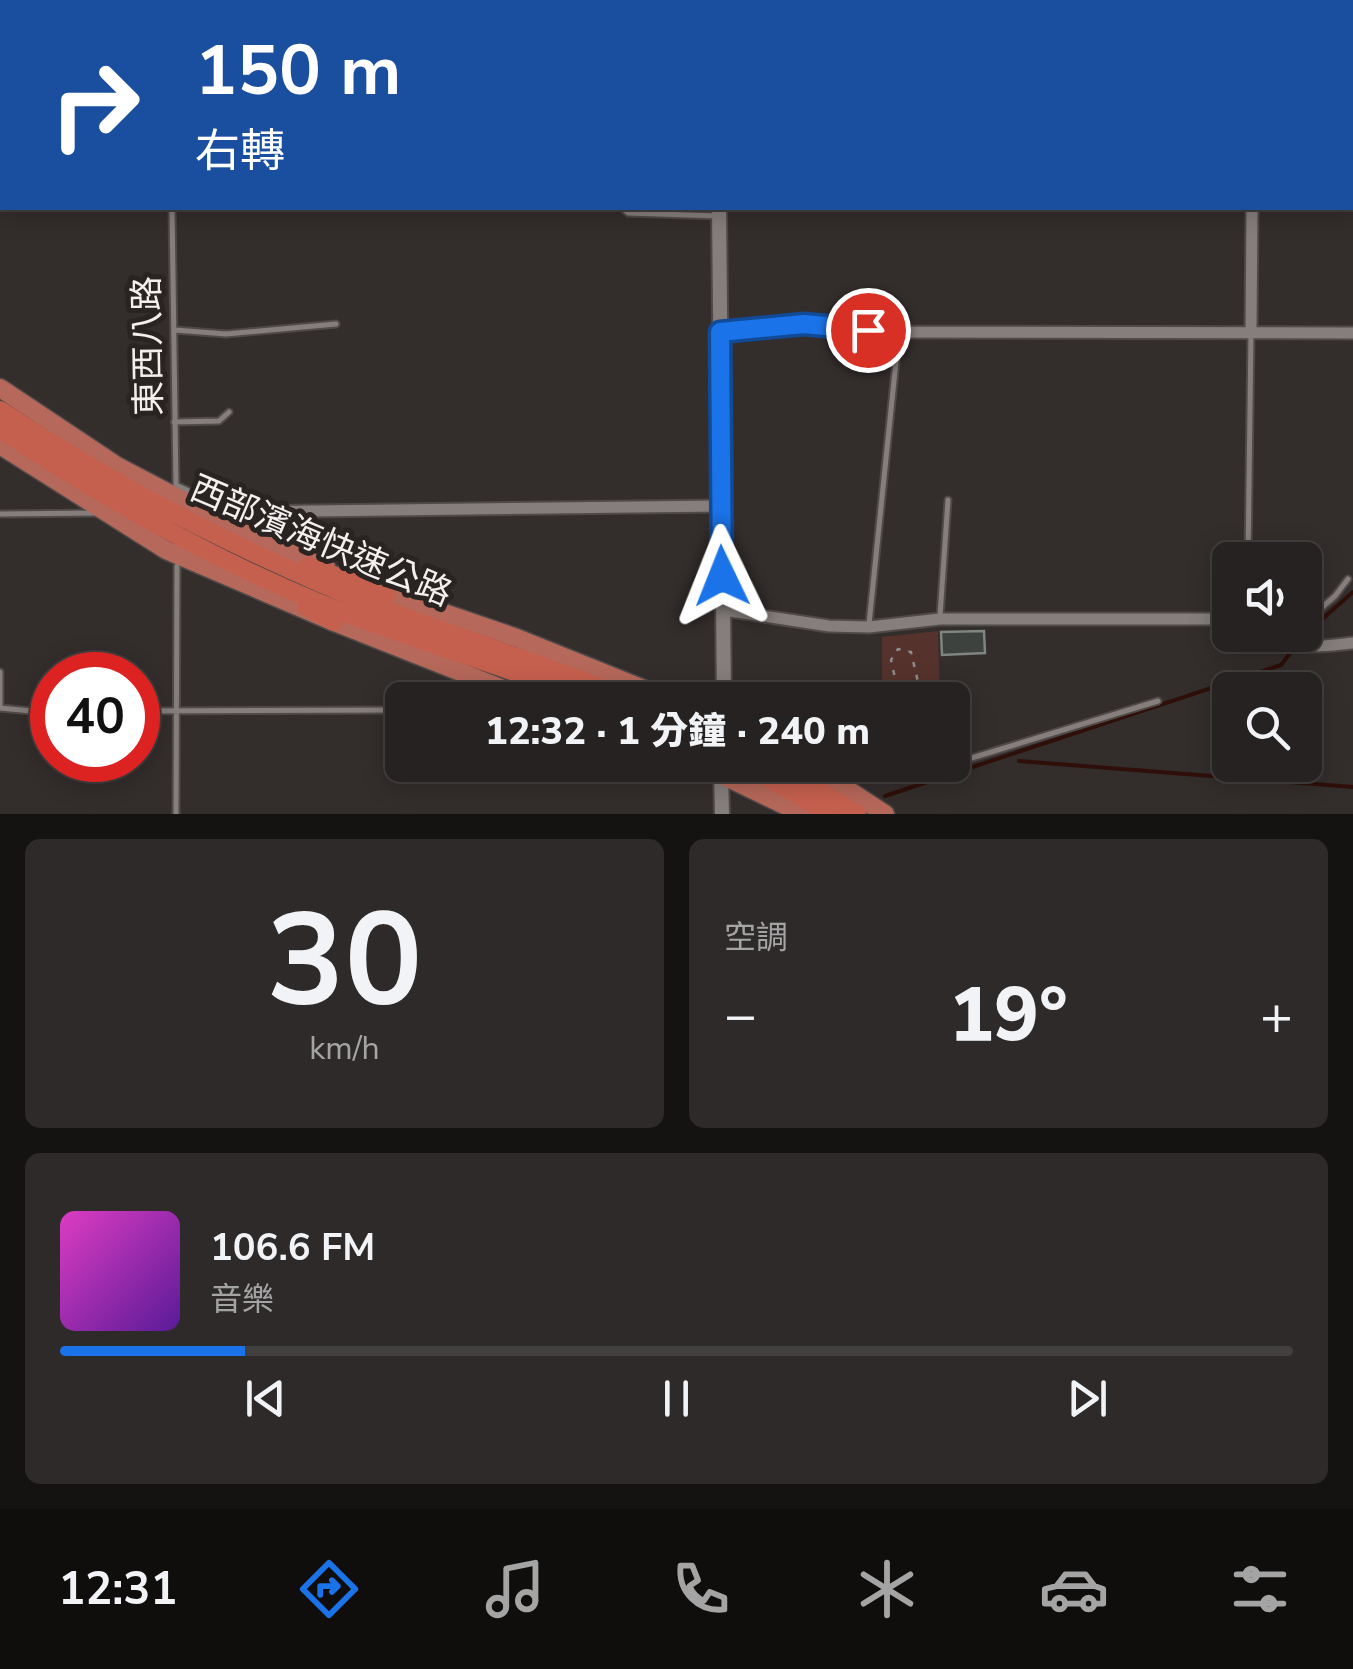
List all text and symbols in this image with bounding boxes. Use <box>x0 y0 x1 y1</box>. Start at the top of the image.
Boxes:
text: 150 m <box>195 23 401 119</box>
icon: right <box>30 40 160 170</box>
text: 右轉 <box>195 121 285 182</box>
street label: 東西八路 <box>123 276 173 416</box>
pin <box>826 288 911 373</box>
icon: arrive <box>841 303 896 358</box>
street label: 西部濱海快速公路 <box>183 465 459 617</box>
position arrow <box>670 524 774 628</box>
map controls <box>1212 542 1322 782</box>
button: sound <box>1212 542 1322 652</box>
speed limit sign: 40 <box>30 652 160 782</box>
button: search <box>1212 672 1322 782</box>
text: 12:32 · 1 分鐘 · 240 m <box>485 706 870 757</box>
text: 30 <box>266 873 423 1050</box>
text: 空調 <box>724 916 788 959</box>
text: 19° <box>949 964 1068 1066</box>
text: − <box>724 978 757 1053</box>
text: + <box>1260 978 1293 1053</box>
text: km/h <box>309 1027 380 1070</box>
text: 106.6 FM <box>210 1222 375 1273</box>
text: 音樂 <box>210 1278 274 1321</box>
icon: previous <box>238 1371 293 1426</box>
icon: pause <box>649 1371 704 1426</box>
icon: next <box>1060 1371 1115 1426</box>
icon: directions <box>294 1554 364 1624</box>
icon: music <box>480 1554 550 1624</box>
icon: phone <box>666 1554 736 1624</box>
icon: climate <box>852 1554 922 1624</box>
icon: car <box>1039 1554 1109 1624</box>
icon: filters <box>1225 1554 1295 1624</box>
text: 12:31 <box>58 1559 177 1620</box>

